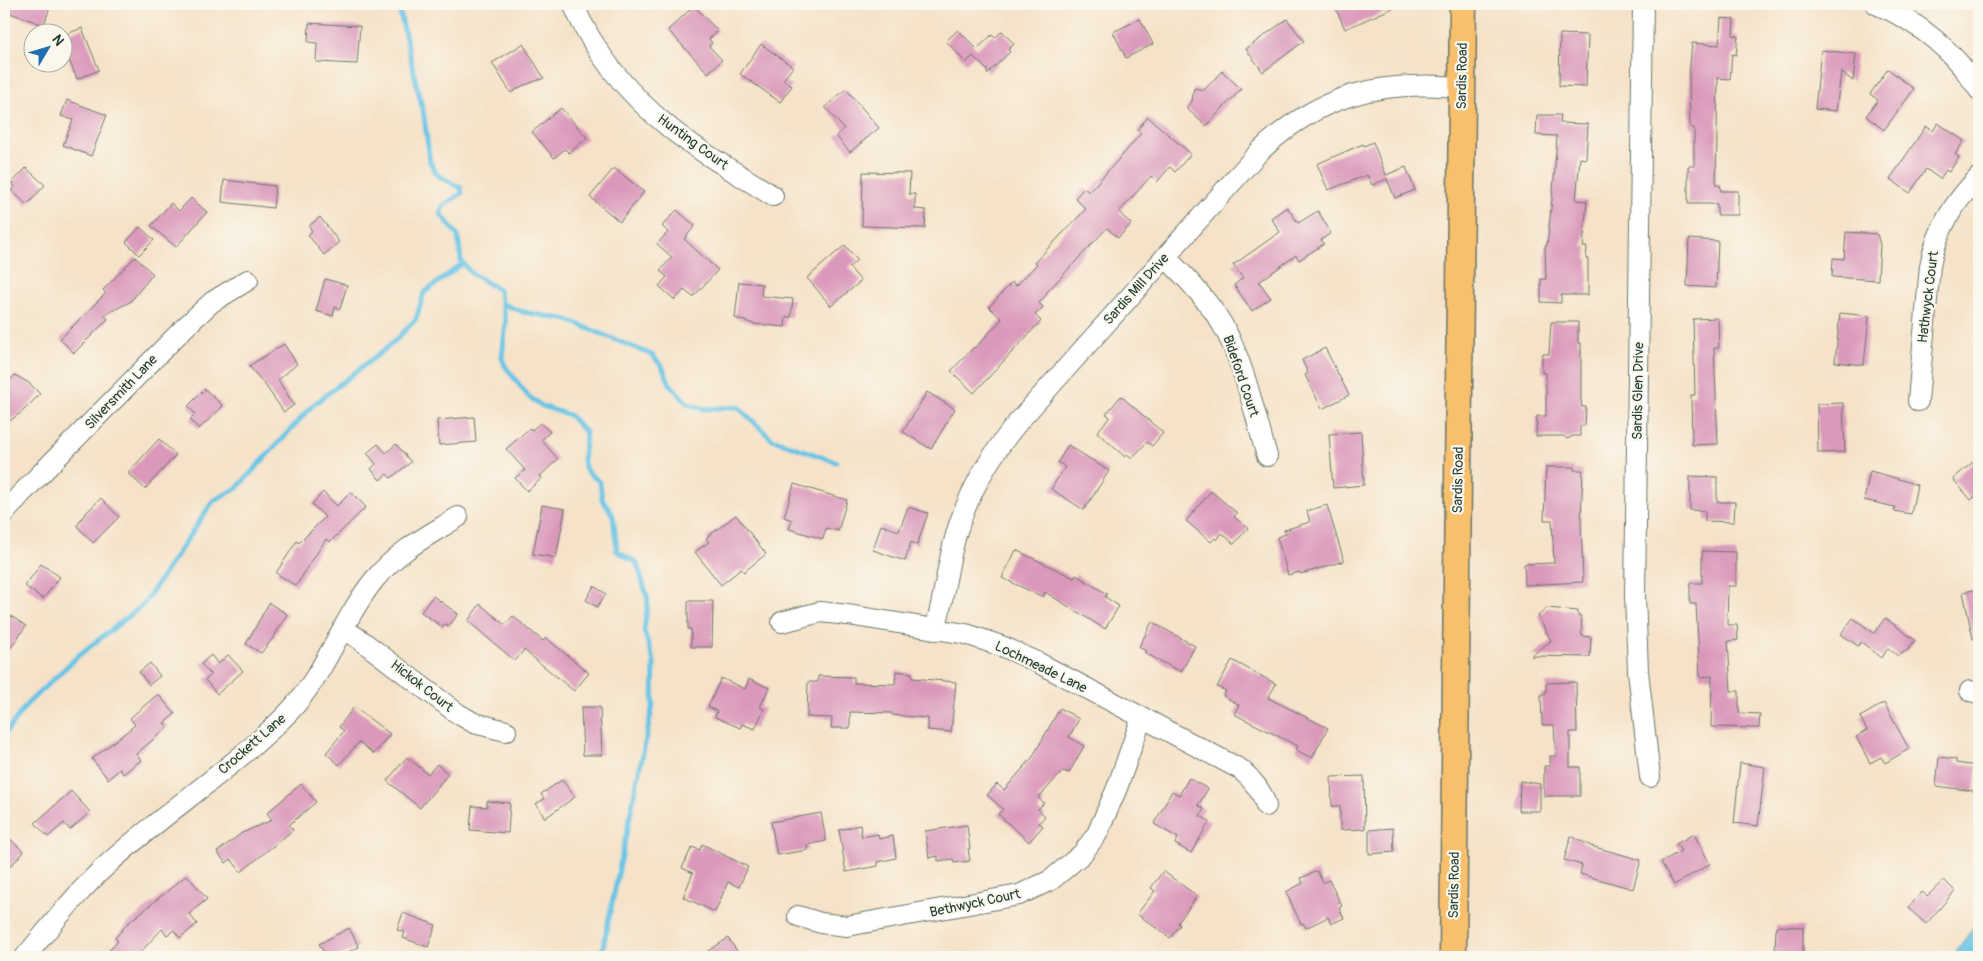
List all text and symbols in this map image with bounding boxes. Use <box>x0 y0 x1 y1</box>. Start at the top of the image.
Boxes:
north arrow <box>22 22 72 72</box>
text: N <box>48 31 67 49</box>
street label: Sardis Road <box>1453 42 1471 110</box>
street label: Hunting Court <box>654 111 732 174</box>
street label: Sardis Mill Drive <box>1100 250 1173 328</box>
street label: Hathwyck Court <box>1914 250 1942 344</box>
street label: Bideford Court <box>1219 333 1263 419</box>
street label: Sardis Glen Drive <box>1629 342 1647 440</box>
street label: Silversmith Lane <box>81 351 161 433</box>
street label: Sardis Road <box>1449 446 1467 514</box>
street label: Lochmeade Lane <box>992 637 1090 697</box>
street label: Hickok Court <box>387 656 457 716</box>
street label: Crockett Lane <box>215 710 289 778</box>
street label: Sardis Road <box>1445 851 1463 919</box>
street label: Bethwyck Court <box>928 885 1022 921</box>

